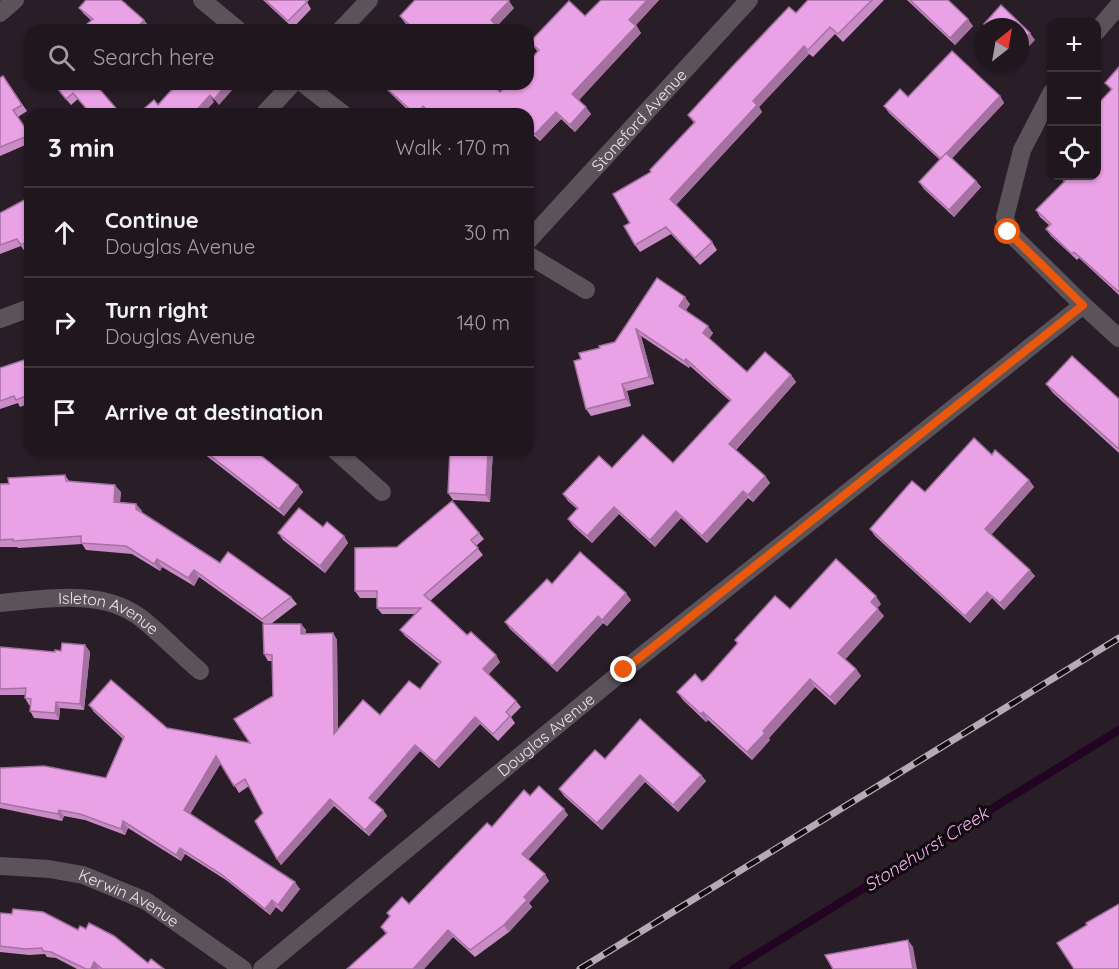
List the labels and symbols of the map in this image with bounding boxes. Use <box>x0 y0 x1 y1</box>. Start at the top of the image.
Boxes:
north arrow <box>975 18 1029 72</box>
street label: Stoneford Avenue <box>587 65 691 175</box>
route start <box>994 218 1020 244</box>
street label: Isleton Avenue <box>58 588 163 639</box>
route end <box>610 656 636 682</box>
street label: Douglas Avenue <box>493 689 598 781</box>
water label: Stonehurst Creek <box>859 801 994 897</box>
street label: Kerwin Avenue <box>76 864 183 931</box>

